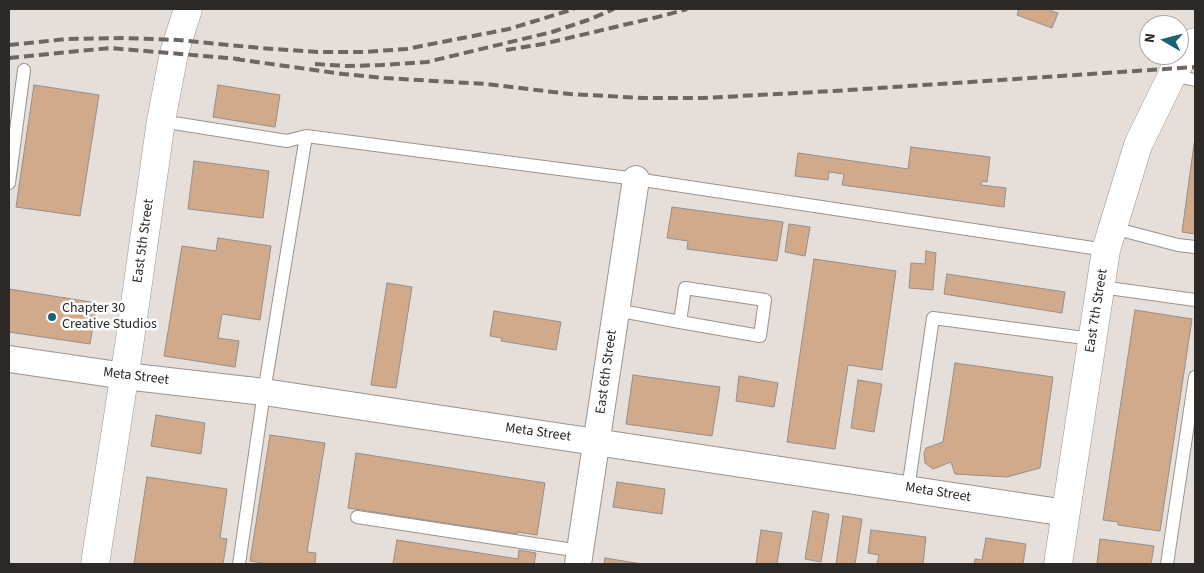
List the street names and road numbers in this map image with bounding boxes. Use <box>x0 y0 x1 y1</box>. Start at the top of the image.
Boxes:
street label: East 5th Street <box>130 198 158 284</box>
street label: East 7th Street <box>1082 268 1112 354</box>
street label: East 6th Street <box>593 329 621 415</box>
street label: Meta Street <box>102 365 170 389</box>
street label: Meta Street <box>504 420 572 446</box>
street label: Meta Street <box>904 480 972 506</box>

